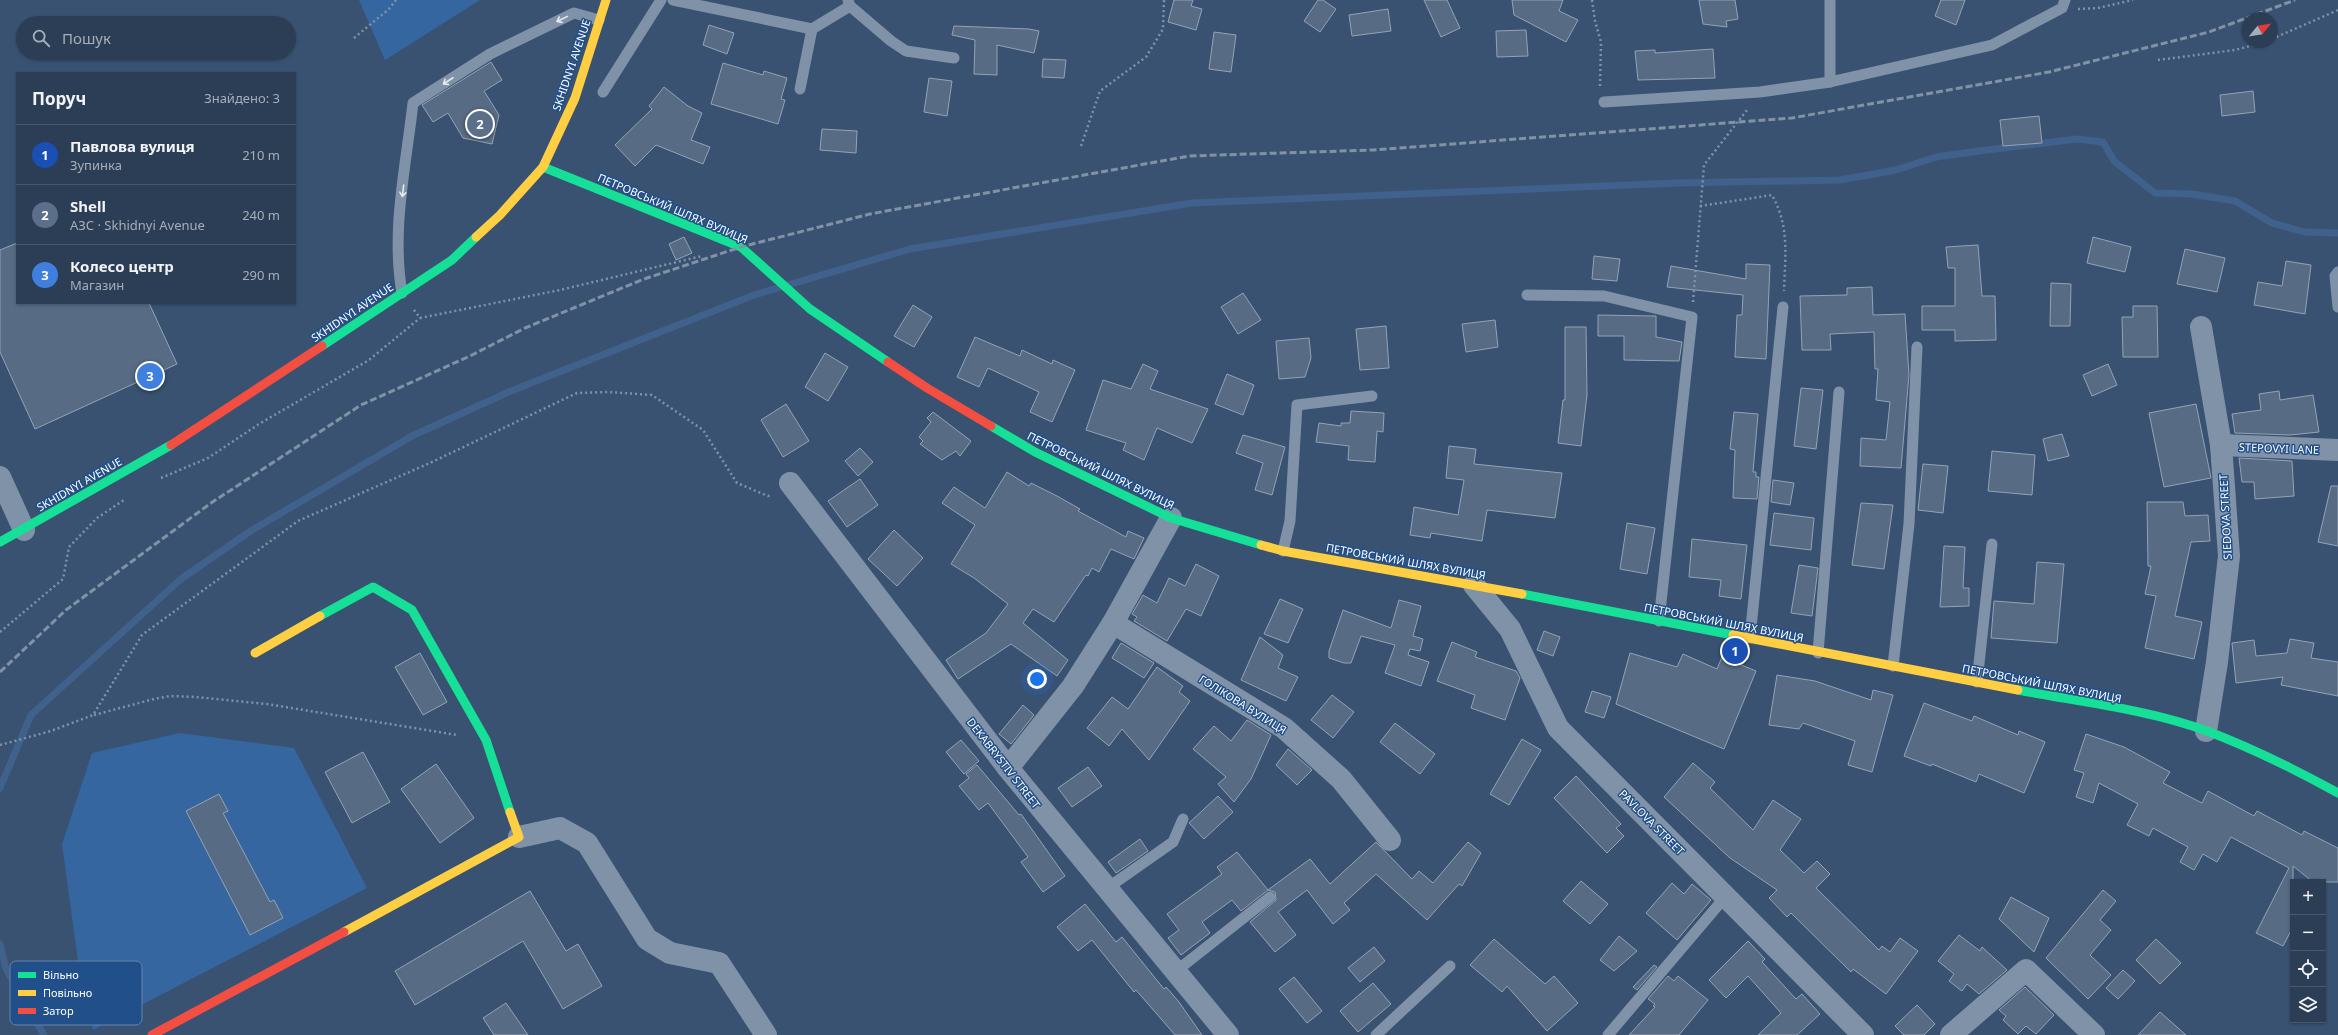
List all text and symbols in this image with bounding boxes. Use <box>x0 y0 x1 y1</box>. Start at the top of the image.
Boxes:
north arrow <box>2242 12 2278 48</box>
search box <box>16 16 296 60</box>
one-way arrow <box>556 16 568 23</box>
street label: SKHIDNYI AVENUE <box>548 17 594 113</box>
icon: search <box>30 27 52 49</box>
text: Пошук <box>62 28 111 48</box>
one-way arrow <box>443 77 454 85</box>
text: Поруч <box>32 87 86 110</box>
text: Знайдено: 3 <box>204 89 280 107</box>
pin: 2 <box>467 109 493 139</box>
text: Павлова вулиця <box>70 136 195 156</box>
text: 1 <box>41 146 49 164</box>
text: 210 m <box>242 146 280 164</box>
text: Зупинка <box>70 156 122 174</box>
street label: ПЕТРОВСЬКИЙ ШЛЯХ ВУЛИЦЯ <box>595 169 751 247</box>
one-way arrow <box>399 184 407 197</box>
text: Shell <box>70 196 106 216</box>
text: 2 <box>41 206 49 224</box>
text: 240 m <box>242 206 280 224</box>
text: АЗС · Skhidnyi Avenue <box>70 216 205 234</box>
text: Колесо центр <box>70 256 174 276</box>
text: 3 <box>41 266 49 284</box>
text: 290 m <box>242 266 280 284</box>
text: Магазин <box>70 276 124 294</box>
street label: SKHIDNYI AVENUE <box>308 279 396 345</box>
pin: 3 <box>137 361 163 391</box>
street label: ПЕТРОВСЬКИЙ ШЛЯХ ВУЛИЦЯ <box>1025 428 1177 512</box>
street label: STEPOVYI LANE <box>2239 439 2319 457</box>
street label: SKHIDNYI AVENUE <box>34 454 124 514</box>
street label: SIEDOVA STREET <box>2215 474 2235 560</box>
street label: ПЕТРОВСЬКИЙ ШЛЯХ ВУЛИЦЯ <box>1325 540 1487 582</box>
street label: ПЕТРОВСЬКИЙ ШЛЯХ ВУЛИЦЯ <box>1643 599 1805 645</box>
pin: 1 <box>1722 636 1748 666</box>
street label: ПЕТРОВСЬКИЙ ШЛЯХ ВУЛИЦЯ <box>1961 660 2123 706</box>
your location <box>1027 669 1047 689</box>
street label: ГОЛІКОВА ВУЛИЦЯ <box>1196 671 1290 737</box>
street label: DEKABRYSTIV STREET <box>964 715 1044 811</box>
street label: PAVLOVA STREET <box>1616 786 1688 858</box>
map controls <box>2290 879 2326 1023</box>
button: + <box>2290 879 2326 915</box>
button: − <box>2290 915 2326 951</box>
button: locate <box>2290 951 2326 987</box>
legend <box>10 961 142 1025</box>
text: Вільно <box>43 967 79 982</box>
text: Повільно <box>43 985 92 1000</box>
button: layers <box>2290 987 2326 1023</box>
text: Затор <box>43 1003 74 1018</box>

